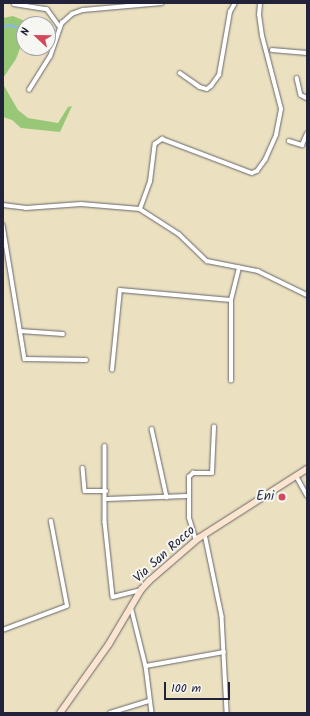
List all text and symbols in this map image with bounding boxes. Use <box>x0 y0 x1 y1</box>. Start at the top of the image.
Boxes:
north arrow <box>16 16 56 56</box>
text: N <box>16 25 35 38</box>
place label: Eni <box>256 489 274 505</box>
marker: Eni <box>277 492 287 502</box>
street label: Via San Rocco <box>131 523 199 587</box>
scale bar <box>166 674 232 700</box>
text: 100 m <box>171 679 201 698</box>

